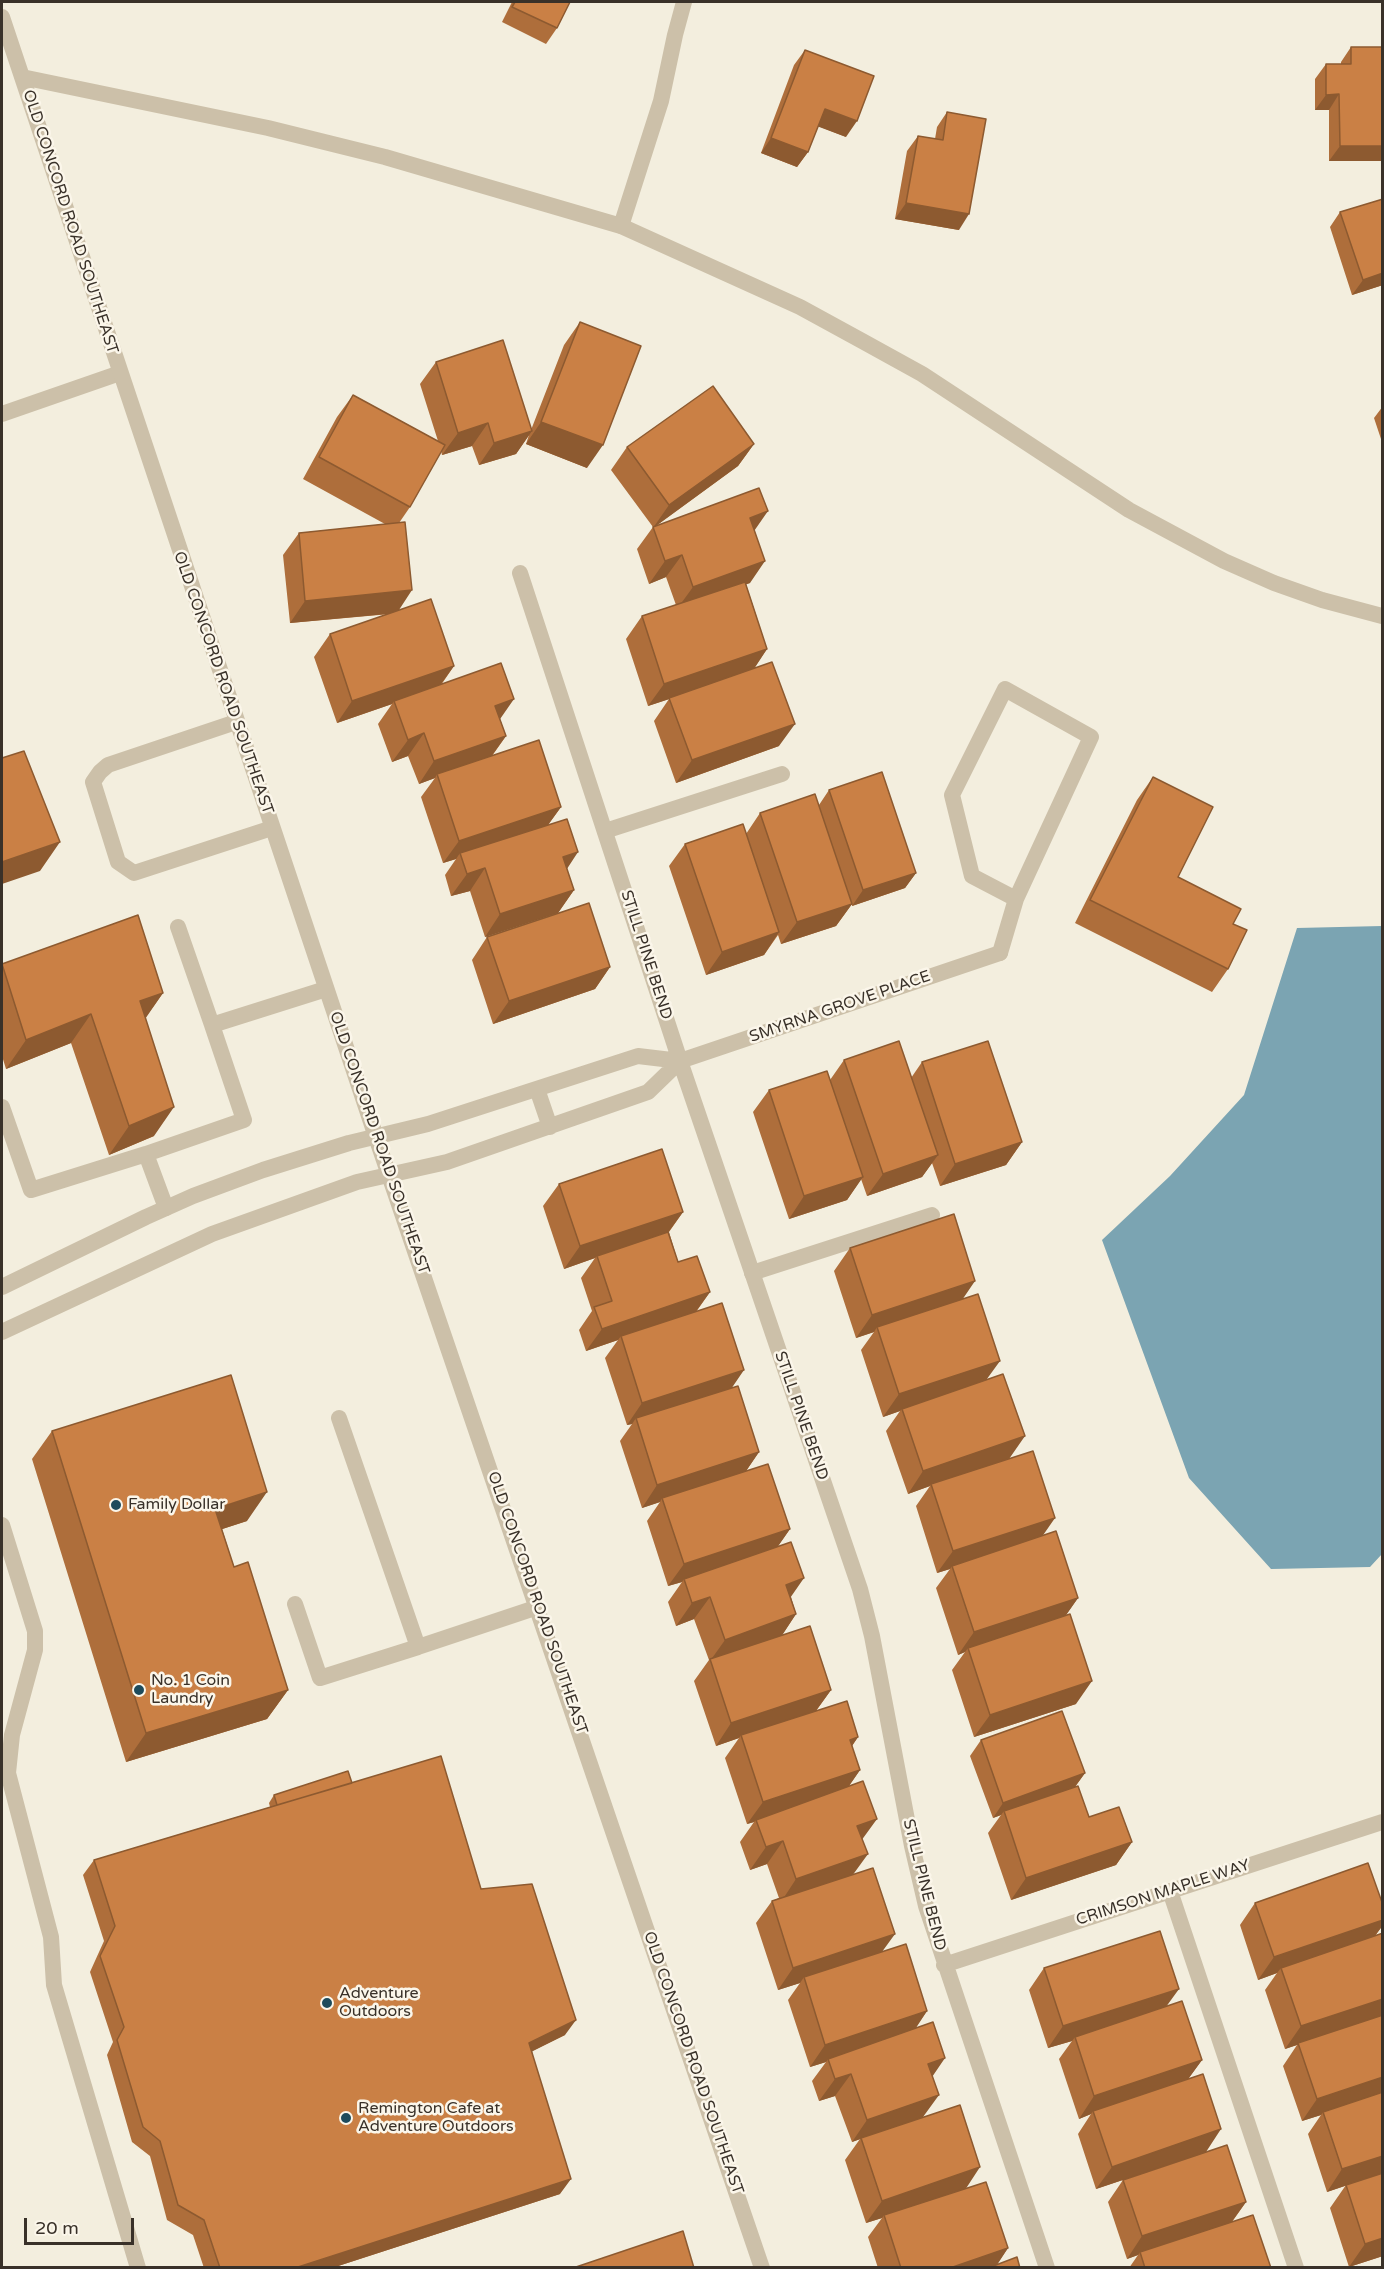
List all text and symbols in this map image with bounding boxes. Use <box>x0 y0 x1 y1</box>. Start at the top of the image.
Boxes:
street label: OLD CONCORD ROAD SOUTHEAST <box>18 88 122 356</box>
street label: OLD CONCORD ROAD SOUTHEAST <box>169 549 277 817</box>
street label: STILL PINE BEND <box>616 888 676 1022</box>
street label: SMYRNA GROVE PLACE <box>747 967 933 1047</box>
street label: OLD CONCORD ROAD SOUTHEAST <box>325 1009 433 1277</box>
street label: STILL PINE BEND <box>770 1349 832 1483</box>
street label: OLD CONCORD ROAD SOUTHEAST <box>483 1469 591 1737</box>
place label: Family Dollar <box>128 1495 225 1515</box>
marker: Family Dollar <box>109 1498 123 1512</box>
place label: No. 1 Coin Laundry <box>151 1671 230 1709</box>
marker: No. 1 Coin Laundry <box>132 1683 146 1697</box>
street label: STILL PINE BEND <box>898 1817 950 1953</box>
street label: CRIMSON MAPLE WAY <box>1074 1856 1252 1930</box>
street label: OLD CONCORD ROAD SOUTHEAST <box>639 1929 747 2197</box>
place label: Adventure Outdoors <box>339 1984 419 2022</box>
marker: Adventure Outdoors <box>320 1996 334 2010</box>
place label: Remington Cafe at Adventure Outdoors <box>358 2099 514 2137</box>
marker: Remington Cafe at Adventure Outdoors <box>339 2111 353 2125</box>
scale bar <box>27 2206 136 2244</box>
text: 20 m <box>35 2217 79 2239</box>

